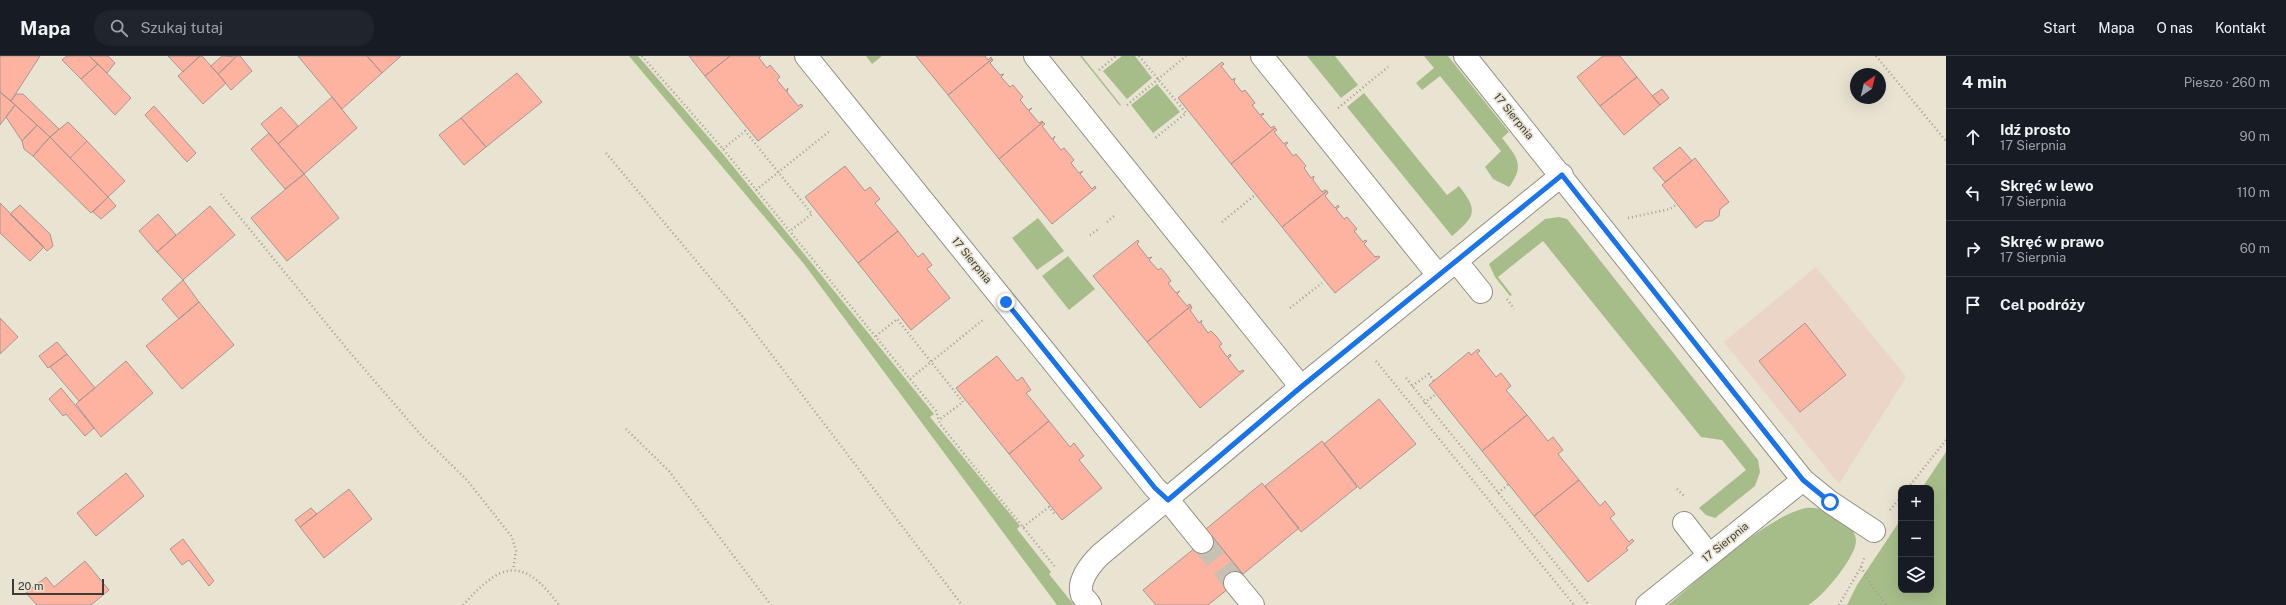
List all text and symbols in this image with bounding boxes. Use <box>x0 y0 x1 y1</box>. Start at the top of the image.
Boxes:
search box <box>94 10 374 46</box>
text: Mapa <box>20 17 70 39</box>
icon: search <box>108 17 130 39</box>
text: Szukaj tutaj <box>140 19 223 36</box>
text: Start <box>2043 20 2076 36</box>
text: Mapa <box>2098 20 2134 36</box>
text: O nas <box>2156 20 2193 36</box>
text: Kontakt <box>2215 20 2266 36</box>
north arrow <box>1850 68 1886 104</box>
text: 4 min <box>1962 72 2007 92</box>
text: Pieszo · 260 m <box>2184 75 2270 90</box>
street label: 17 Sierpnia <box>1492 90 1536 142</box>
text: Idź prosto <box>2000 121 2071 138</box>
icon: ahead <box>1962 126 1984 148</box>
text: 90 m <box>2240 129 2270 144</box>
text: 17 Sierpnia <box>2000 138 2066 153</box>
text: Skręć w lewo <box>2000 177 2094 194</box>
icon: left <box>1962 182 1984 204</box>
text: 110 m <box>2237 185 2270 200</box>
text: 17 Sierpnia <box>2000 194 2066 209</box>
text: Skręć w prawo <box>2000 233 2104 250</box>
street label: 17 Sierpnia <box>950 234 994 286</box>
icon: right <box>1962 238 1984 260</box>
text: 60 m <box>2240 241 2270 256</box>
text: 17 Sierpnia <box>2000 250 2066 265</box>
route end <box>997 293 1015 311</box>
icon: arrive <box>1962 294 1984 316</box>
text: Cel podróży <box>2000 296 2085 313</box>
map controls <box>1898 485 1934 593</box>
button: + <box>1898 485 1934 521</box>
route start <box>1821 493 1839 511</box>
street label: 17 Sierpnia <box>1699 520 1751 564</box>
button: − <box>1898 521 1934 557</box>
button: layers <box>1898 557 1934 593</box>
scale bar <box>12 577 104 596</box>
text: 20 m <box>18 580 43 592</box>

